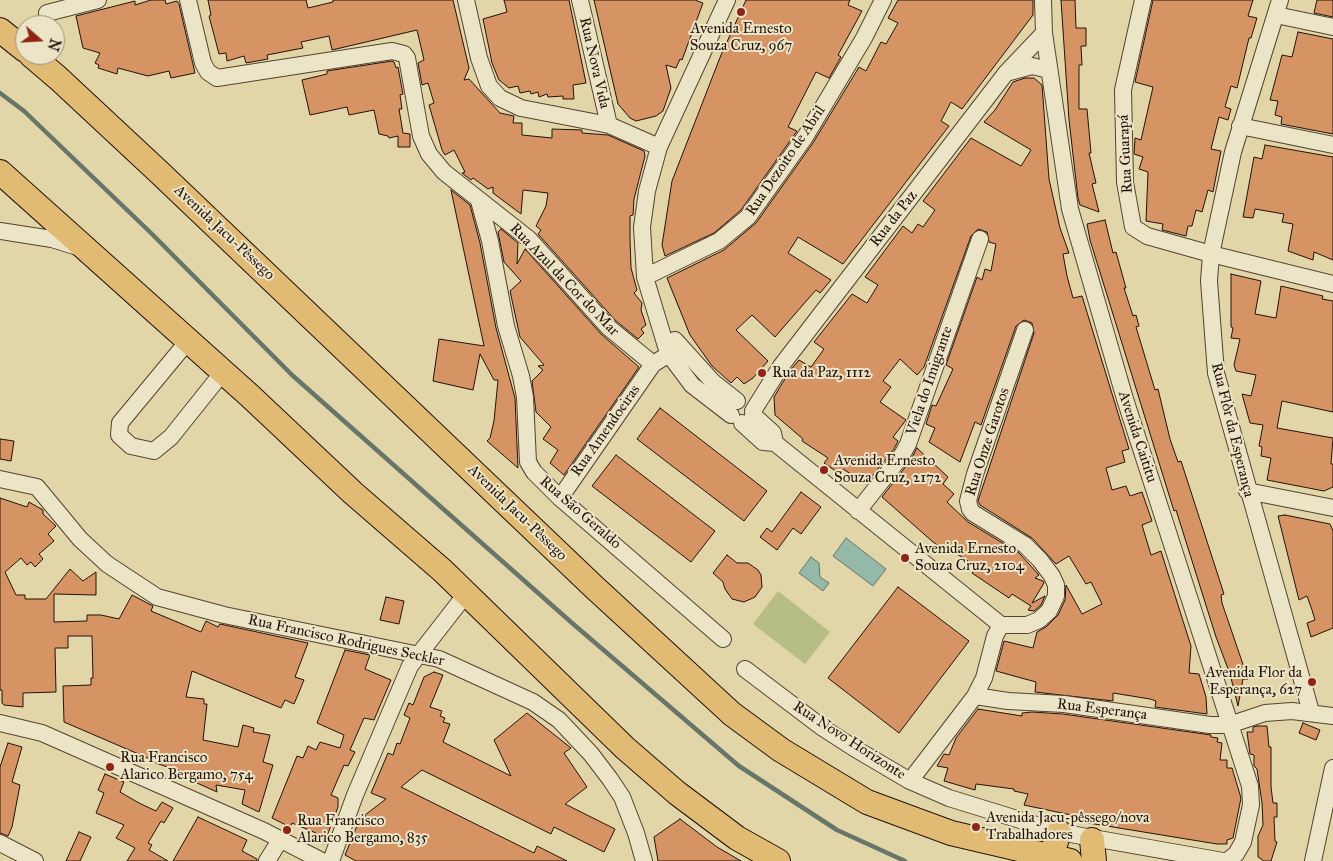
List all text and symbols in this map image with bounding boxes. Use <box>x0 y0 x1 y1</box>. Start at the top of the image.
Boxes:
marker: Avenida Ernesto Souza Cruz, 967 <box>735 6 747 18</box>
north arrow <box>15 15 65 65</box>
street label: Rua Nova Vida <box>575 16 613 110</box>
place label: Avenida Ernesto Souza Cruz, 967 <box>690 20 792 55</box>
text: N <box>44 36 64 53</box>
street label: Rua Dezoito de Abril <box>742 102 830 220</box>
street label: Rua Guarapá <box>1115 114 1137 194</box>
street label: Avenida Jacu-Pêssego <box>170 182 278 284</box>
street label: Rua da Paz <box>866 187 922 251</box>
street label: Rua Azul da Cor do Mar <box>505 220 623 340</box>
street label: Viela do Imigrante <box>903 324 957 438</box>
street label: Rua Flôr da Esperança <box>1207 361 1257 499</box>
place label: Rua da Paz, 1112 <box>772 364 871 382</box>
marker: Rua da Paz, 1112 <box>756 367 768 379</box>
street label: Rua Amendoeiras <box>568 382 644 480</box>
street label: Rua Onze Garotos <box>962 386 1014 498</box>
street label: Avenida Caititu <box>1114 389 1160 485</box>
place label: Avenida Ernesto Souza Cruz, 2172 <box>834 452 941 487</box>
street label: Avenida Jacu-Pêssego <box>464 461 570 565</box>
marker: Avenida Ernesto Souza Cruz, 2172 <box>818 464 830 476</box>
street label: Rua São Geraldo <box>536 473 624 553</box>
place label: Avenida Ernesto Souza Cruz, 2104 <box>915 540 1024 575</box>
marker: Avenida Ernesto Souza Cruz, 2104 <box>899 552 911 564</box>
street label: Rua Francisco Rodrigues Seckler <box>246 611 446 671</box>
place label: Avenida Flor da Esperança, 627 <box>1206 664 1302 699</box>
marker: Avenida Flor da Esperança, 627 <box>1306 676 1318 688</box>
street label: Rua Esperança <box>1056 696 1148 724</box>
street label: Rua Novo Horizonte <box>789 698 909 784</box>
place label: Rua Francisco Alarico Bergamo, 754 <box>120 749 253 784</box>
marker: Rua Francisco Alarico Bergamo, 754 <box>104 761 116 773</box>
place label: Avenida Jacu-pêssego/nova Trabalhadores <box>986 809 1149 844</box>
place label: Rua Francisco Alarico Bergamo, 835 <box>297 812 428 847</box>
marker: Avenida Jacu-pêssego/nova Trabalhadores <box>970 821 982 833</box>
marker: Rua Francisco Alarico Bergamo, 835 <box>281 824 293 836</box>

